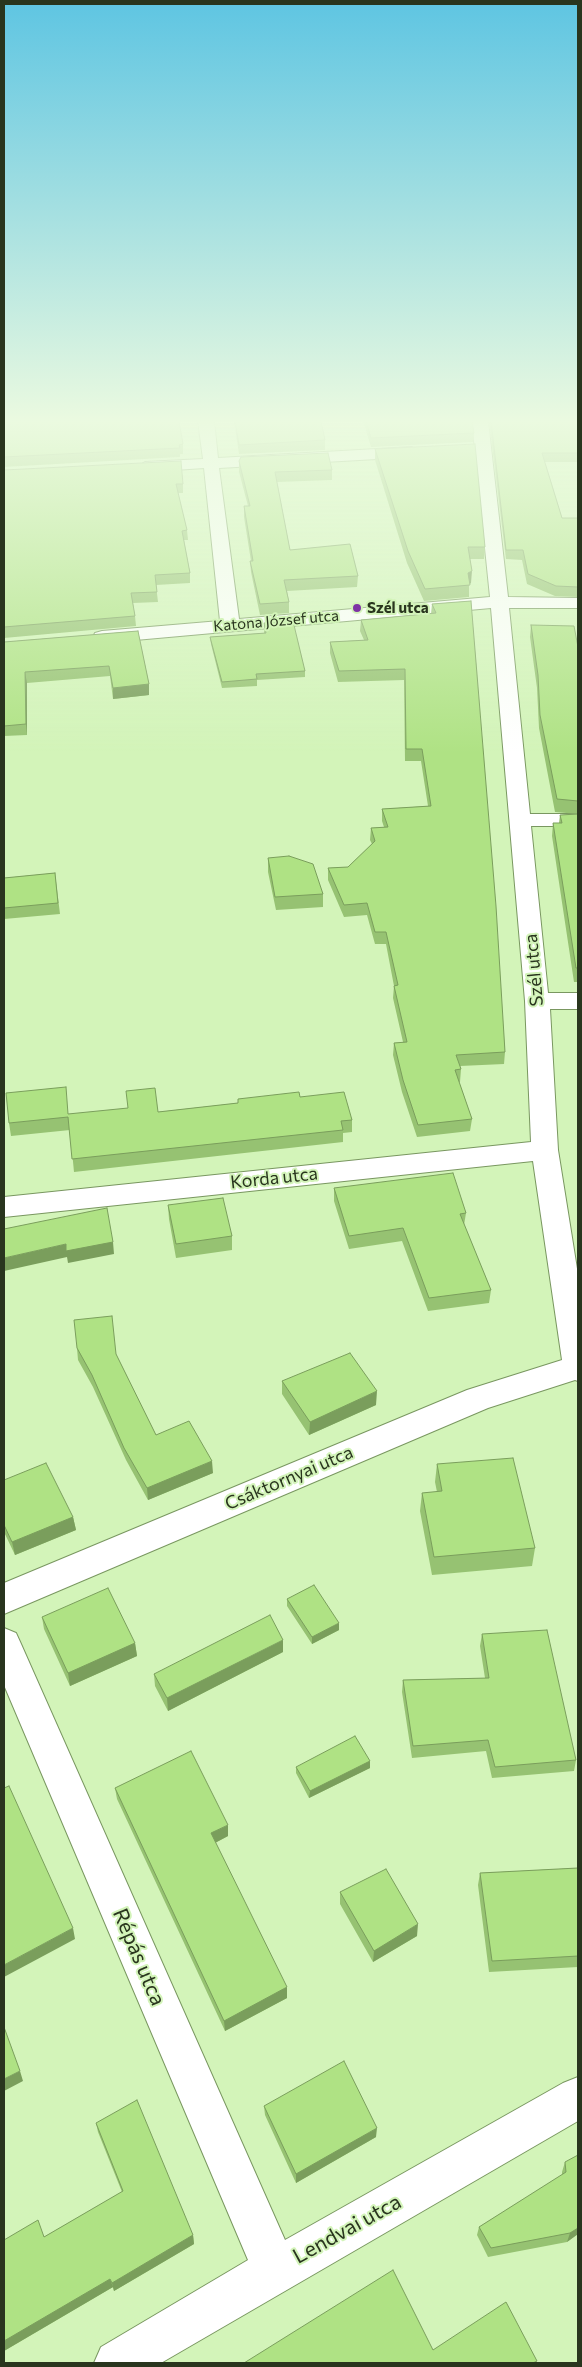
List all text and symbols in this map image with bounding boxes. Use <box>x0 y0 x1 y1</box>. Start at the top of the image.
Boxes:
place label: Szél utca <box>367 599 429 617</box>
marker: Szél utca <box>351 602 363 614</box>
street label: Katona József utca <box>212 607 340 635</box>
street label: Szél utca <box>520 933 548 1007</box>
street label: Korda utca <box>229 1163 319 1193</box>
street label: Csáktornyai utca <box>222 1441 356 1515</box>
street label: Répás utca <box>107 1905 171 2009</box>
street label: Lendvai utca <box>289 2189 405 2269</box>

